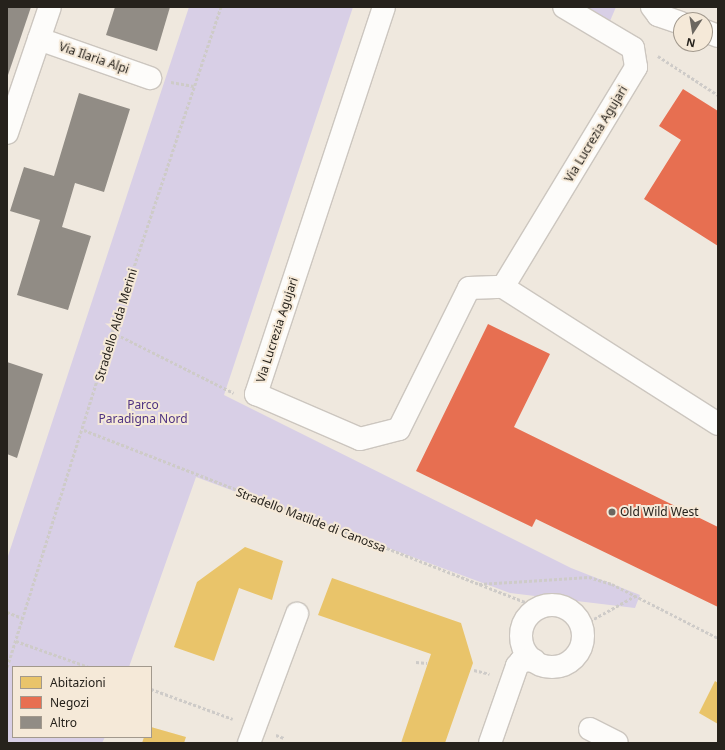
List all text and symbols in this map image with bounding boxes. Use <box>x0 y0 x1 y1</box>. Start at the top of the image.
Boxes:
north arrow <box>673 12 713 52</box>
text: N <box>685 35 697 52</box>
street label: Via Ilaria Alpi <box>57 39 131 77</box>
street label: Via Lucrezia Agujari <box>562 83 630 185</box>
street label: Stradello Alda Merini <box>92 267 140 383</box>
street label: Via Lucrezia Agujari <box>253 276 301 384</box>
park label: Parco Paradigna Nord <box>98 398 188 426</box>
street label: Stradello Matilde di Canossa <box>234 485 388 555</box>
place label: Old Wild West <box>620 505 699 519</box>
marker: Old Wild West <box>607 507 617 517</box>
legend <box>12 666 152 738</box>
text: Abitazioni <box>50 674 106 691</box>
text: Negozi <box>50 694 89 711</box>
text: Altro <box>50 714 77 731</box>

